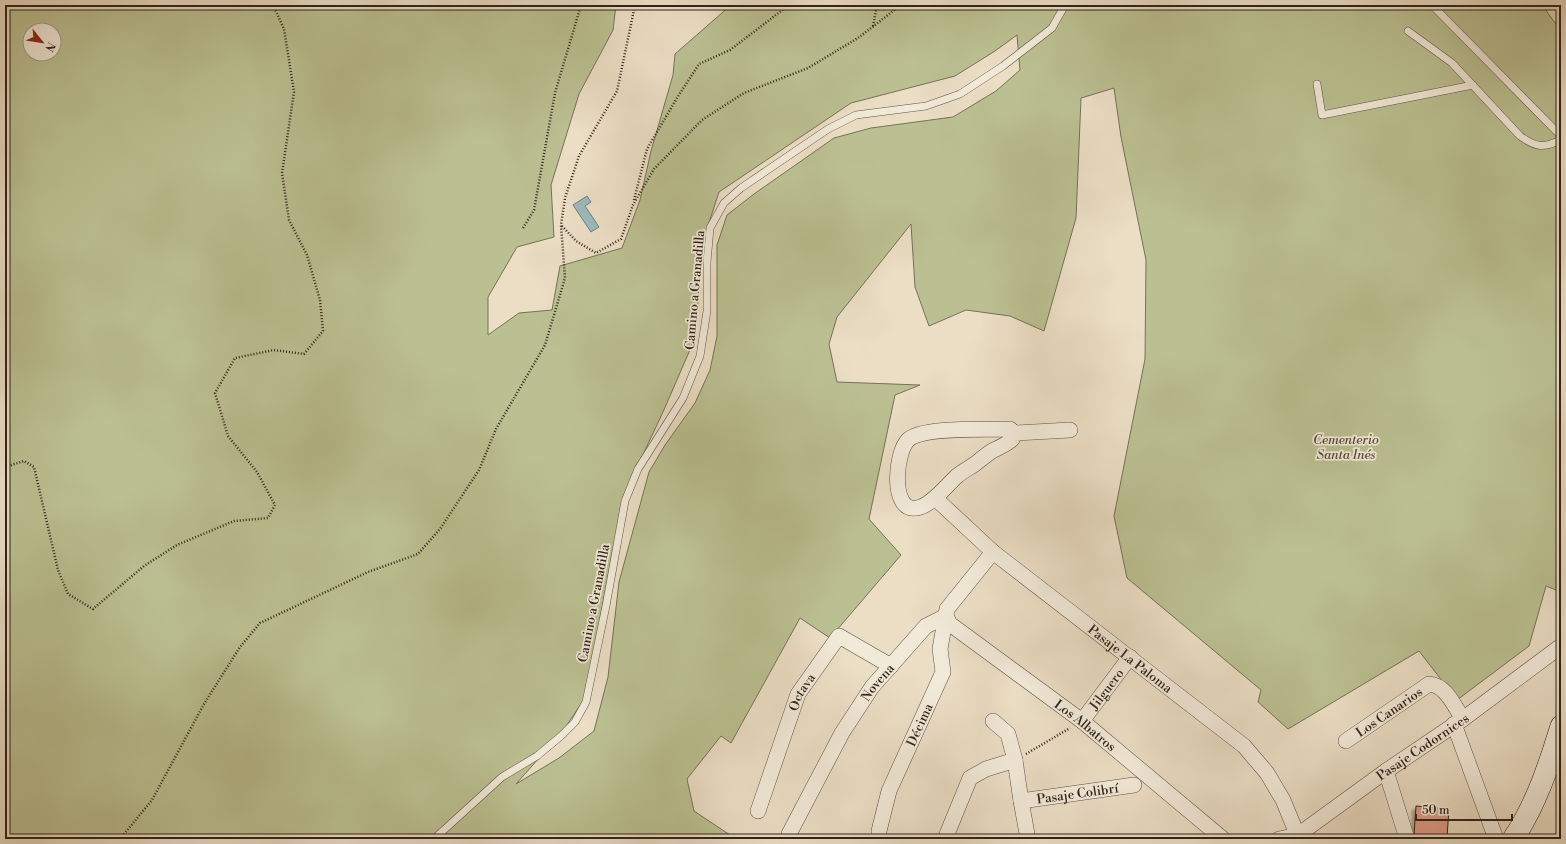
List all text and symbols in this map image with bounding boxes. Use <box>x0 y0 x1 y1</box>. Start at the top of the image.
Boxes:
north arrow <box>22 22 62 62</box>
text: N <box>41 39 58 54</box>
street label: Camino a Granadilla <box>682 229 708 351</box>
park label: Cementerio Santa Inés <box>1313 432 1379 463</box>
street label: Camino a Granadilla <box>575 542 613 664</box>
street label: Pasaje La Paloma <box>1084 621 1176 697</box>
street label: Novena <box>858 660 898 704</box>
street label: Jilguero <box>1086 666 1127 714</box>
street label: Octava <box>786 670 819 713</box>
street label: Los Canarios <box>1353 684 1426 741</box>
street label: Los Albatros <box>1051 697 1119 755</box>
street label: Décima <box>903 701 937 749</box>
street label: Pasaje Codornices <box>1374 710 1473 784</box>
street label: Pasaje Colibrí <box>1036 780 1120 808</box>
scale bar <box>1416 796 1512 822</box>
text: 50 m <box>1422 803 1450 818</box>

